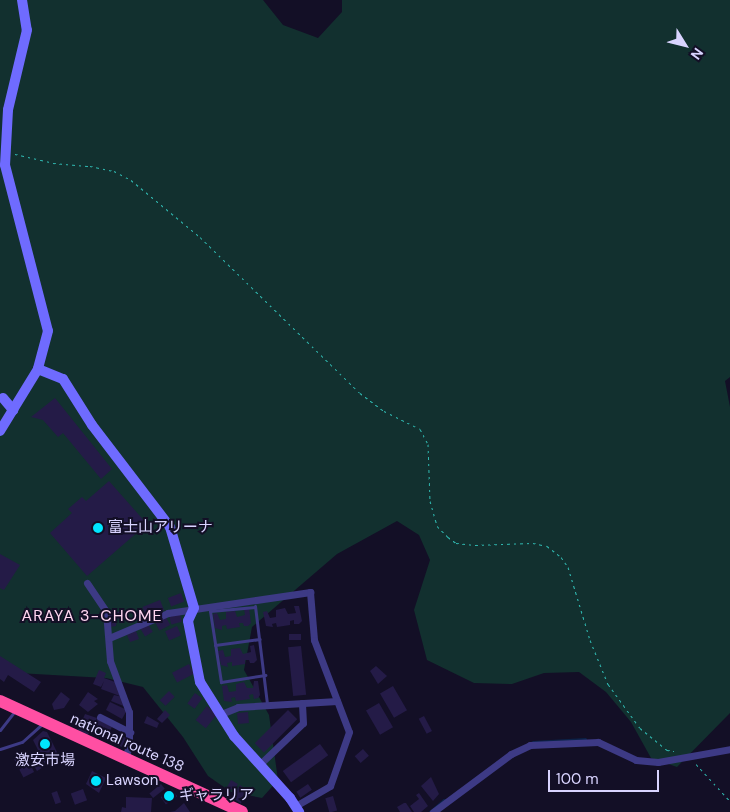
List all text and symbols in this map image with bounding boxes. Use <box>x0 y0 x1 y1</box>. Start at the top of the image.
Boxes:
north arrow <box>660 20 710 70</box>
text: N <box>687 44 707 63</box>
place label: 富士山アリーナ <box>108 519 213 537</box>
marker: 富士山アリーナ <box>92 522 104 534</box>
district label: ARAYA 3-CHOME <box>20 606 164 626</box>
street label: national route 138 <box>67 710 187 776</box>
marker: 激安市場 <box>39 738 51 750</box>
place label: 激安市場 <box>15 752 75 770</box>
scale bar <box>550 760 661 792</box>
text: 100 m <box>556 769 599 789</box>
place label: Lawson <box>106 772 158 790</box>
marker: Lawson <box>90 775 102 787</box>
place label: ギャラリア <box>179 787 254 805</box>
marker: ギャラリア <box>163 790 175 802</box>

